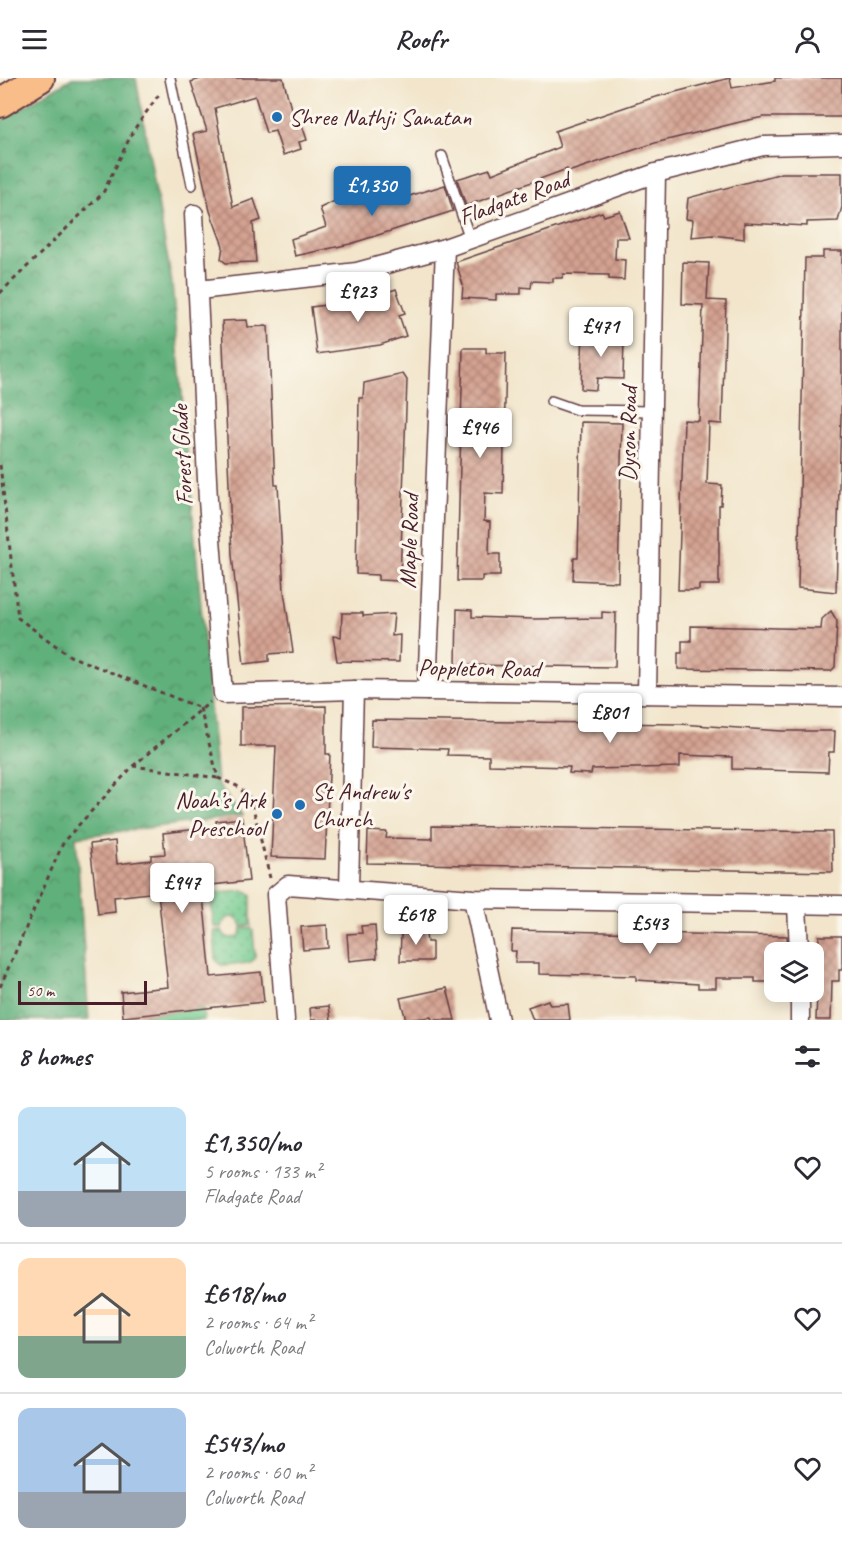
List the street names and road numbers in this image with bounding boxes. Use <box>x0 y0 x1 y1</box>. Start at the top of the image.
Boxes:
street label: Fladgate Road <box>455 163 577 232</box>
street label: Dyson Road <box>612 383 644 482</box>
street label: Forest Glade <box>164 402 200 506</box>
street label: Maple Road <box>392 490 426 589</box>
street label: Poppleton Road <box>418 652 544 684</box>

